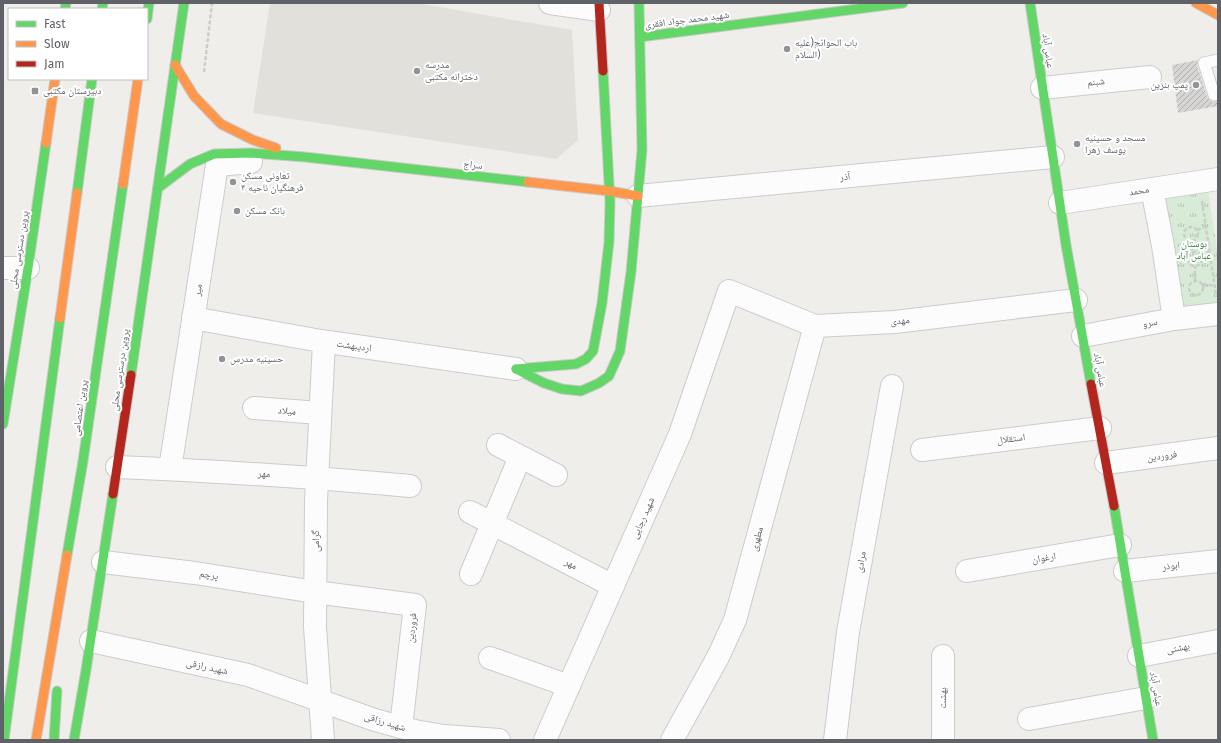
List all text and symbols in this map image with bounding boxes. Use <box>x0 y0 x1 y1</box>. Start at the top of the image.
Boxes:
legend <box>8 8 148 80</box>
street label: شهید محمد جواد افقری <box>644 9 730 31</box>
text: Fast <box>44 17 66 31</box>
street label: عباس آباد <box>1040 33 1056 69</box>
place label: باب الحوائج(علیه السلام) <box>795 36 857 62</box>
text: Slow <box>44 37 70 51</box>
marker: باب الحوائج(علیه السلام) <box>782 44 792 54</box>
text: Jam <box>44 57 64 71</box>
place label: مدرسه دخترانه مکتبی <box>425 59 478 83</box>
marker: مدرسه دخترانه مکتبی <box>412 66 422 76</box>
street label: شبنم <box>1087 75 1106 90</box>
place label: پمپ بنزین <box>1151 79 1188 91</box>
marker: پمپ بنزین <box>1191 80 1201 90</box>
place label: دبیرستان مکتبی <box>43 85 101 97</box>
marker: دبیرستان مکتبی <box>30 86 40 96</box>
place label: مسجد و حسینیه یوسف زهرا <box>1085 132 1146 156</box>
marker: مسجد و حسینیه یوسف زهرا <box>1072 139 1082 149</box>
street label: سراج <box>463 158 484 172</box>
place label: تعاونی مسکن فرهنگیان ناحیه ۴ <box>241 170 303 194</box>
street label: آذر <box>838 171 851 184</box>
marker: تعاونی مسکن فرهنگیان ناحیه ۴ <box>228 177 238 187</box>
street label: محمد <box>1128 183 1150 198</box>
place label: بانک مسکن <box>245 205 285 217</box>
marker: بانک مسکن <box>232 206 242 216</box>
street label: پروین دسترسی محلی <box>7 210 31 290</box>
park label: بوستان عباس آباد <box>1176 238 1212 262</box>
street label: میر <box>191 283 205 298</box>
street label: مهدی <box>890 314 911 328</box>
street label: سرو <box>1141 316 1159 330</box>
street label: پروین درسترسی محلی <box>108 328 132 412</box>
street label: اردیبهشت <box>336 338 372 354</box>
street label: عباس آباد <box>1091 352 1109 388</box>
place label: حسینیه مدرس <box>230 353 284 365</box>
marker: حسینیه مدرس <box>217 354 227 364</box>
street label: پروین اعتصامی <box>70 379 90 437</box>
street label: میلاد <box>277 404 297 418</box>
street label: استقلال <box>996 431 1026 447</box>
street label: فروردین <box>1146 448 1178 464</box>
street label: مهر <box>256 468 271 480</box>
street label: شهید رجایی <box>628 495 658 541</box>
street label: مطهری <box>748 525 766 553</box>
street label: گرامی <box>310 529 322 552</box>
street label: مرادی <box>853 550 869 574</box>
street label: ارغوان <box>1031 550 1057 566</box>
street label: مهر <box>562 555 580 572</box>
street label: ابوذر <box>1161 559 1180 573</box>
street label: پرچم <box>198 568 219 583</box>
street label: فروردین <box>404 612 420 644</box>
street label: بهشتی <box>1165 640 1191 656</box>
street label: شهید رازقی <box>185 657 229 677</box>
street label: عباس آباد <box>1147 671 1165 707</box>
street label: بهشت <box>937 687 949 709</box>
street label: شهید رزاقی <box>363 710 407 734</box>

